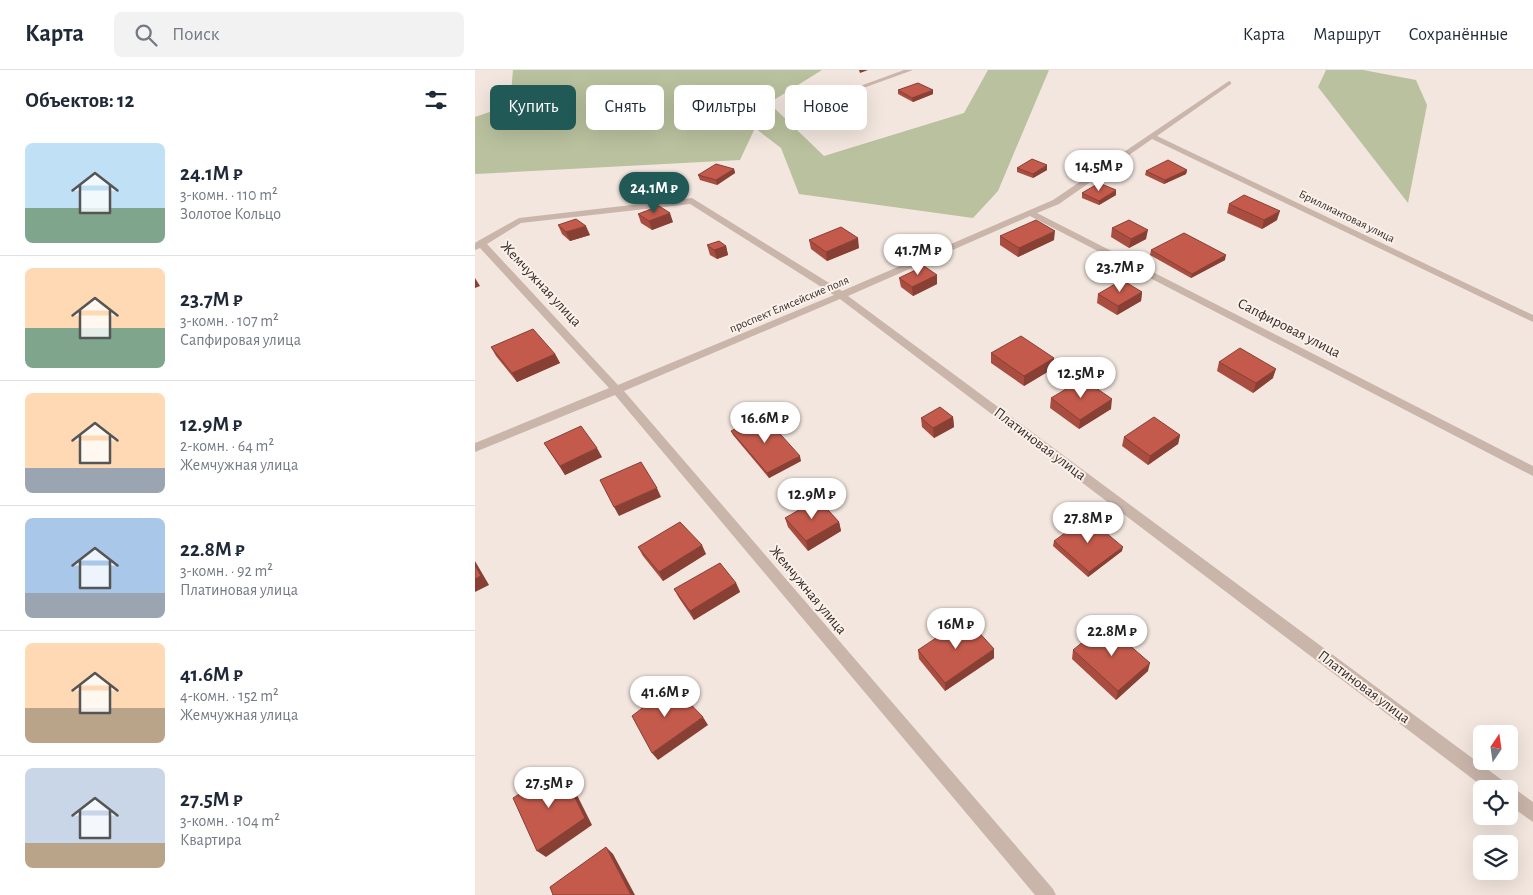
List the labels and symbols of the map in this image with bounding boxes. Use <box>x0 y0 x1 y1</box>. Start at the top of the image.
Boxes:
pin: 14.5M ₽ <box>1053 150 1145 192</box>
pin: 24.1M ₽ <box>608 172 700 214</box>
street label: Бриллиантовая улица <box>1297 188 1397 246</box>
pin: 41.7M ₽ <box>872 234 964 276</box>
street label: Жемчужная улица <box>498 238 584 330</box>
pin: 23.7M ₽ <box>1074 250 1166 293</box>
street label: проспект Елисейские поля <box>728 273 850 335</box>
street label: Сапфировая улица <box>1235 296 1343 360</box>
pin: 12.5M ₽ <box>1035 356 1127 399</box>
pin: 16.6M ₽ <box>719 402 811 444</box>
street label: Платиновая улица <box>991 405 1089 483</box>
pin: 12.9M ₽ <box>766 478 858 520</box>
pin: 27.8M ₽ <box>1042 502 1134 544</box>
street label: Жемчужная улица <box>767 543 849 637</box>
pin: 16M ₽ <box>921 608 991 650</box>
pin: 22.8M ₽ <box>1066 614 1158 657</box>
street label: Платиновая улица <box>1315 648 1413 726</box>
pin: 41.6M ₽ <box>619 676 711 718</box>
north arrow <box>1473 725 1517 770</box>
pin: 27.5M ₽ <box>503 766 595 809</box>

